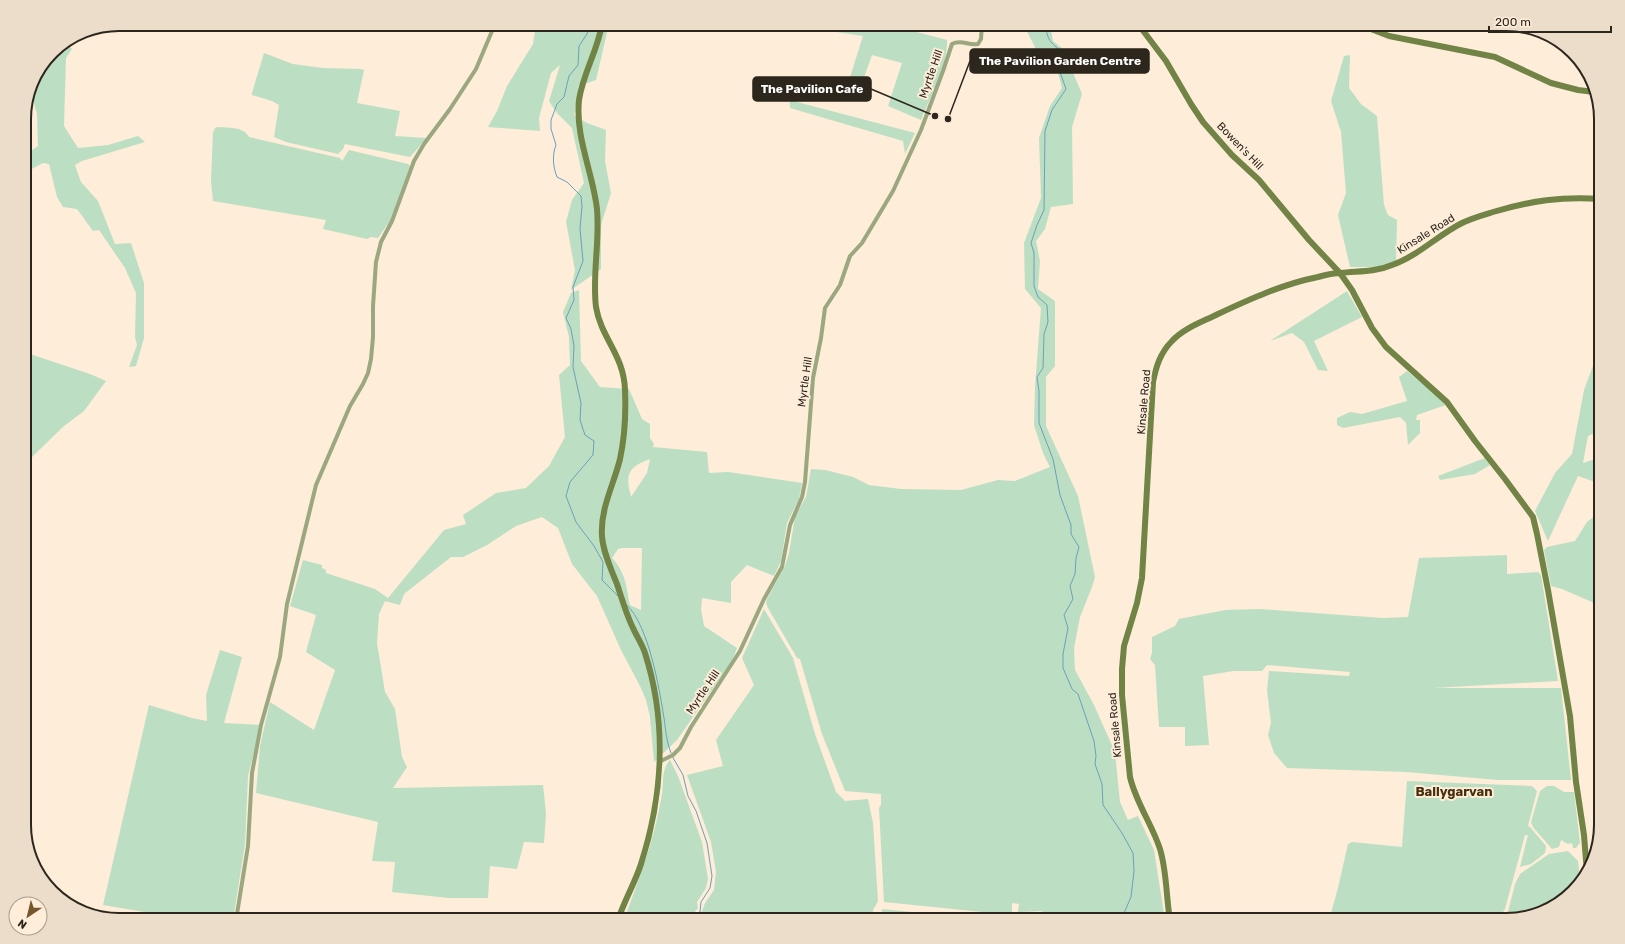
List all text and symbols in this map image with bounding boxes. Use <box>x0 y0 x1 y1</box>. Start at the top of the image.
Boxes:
scale bar <box>1489 8 1611 34</box>
text: 200 m <box>1495 15 1531 29</box>
street label: Myrtle Hill <box>917 48 945 100</box>
callout: The Pavilion Garden Centre <box>970 49 1149 73</box>
text: The Pavilion Garden Centre <box>979 54 1141 68</box>
callout: The Pavilion Cafe <box>753 77 871 101</box>
text: The Pavilion Cafe <box>761 82 863 96</box>
street label: Bowen's Hill <box>1214 120 1266 172</box>
street label: Kinsale Road <box>1395 211 1457 257</box>
street label: Myrtle Hill <box>795 356 815 408</box>
street label: Kinsale Road <box>1135 369 1153 435</box>
street label: Myrtle Hill <box>683 667 723 717</box>
street label: Kinsale Road <box>1106 692 1124 758</box>
district label: Ballygarvan <box>1415 784 1493 799</box>
north arrow <box>8 896 48 936</box>
text: N <box>16 916 30 931</box>

